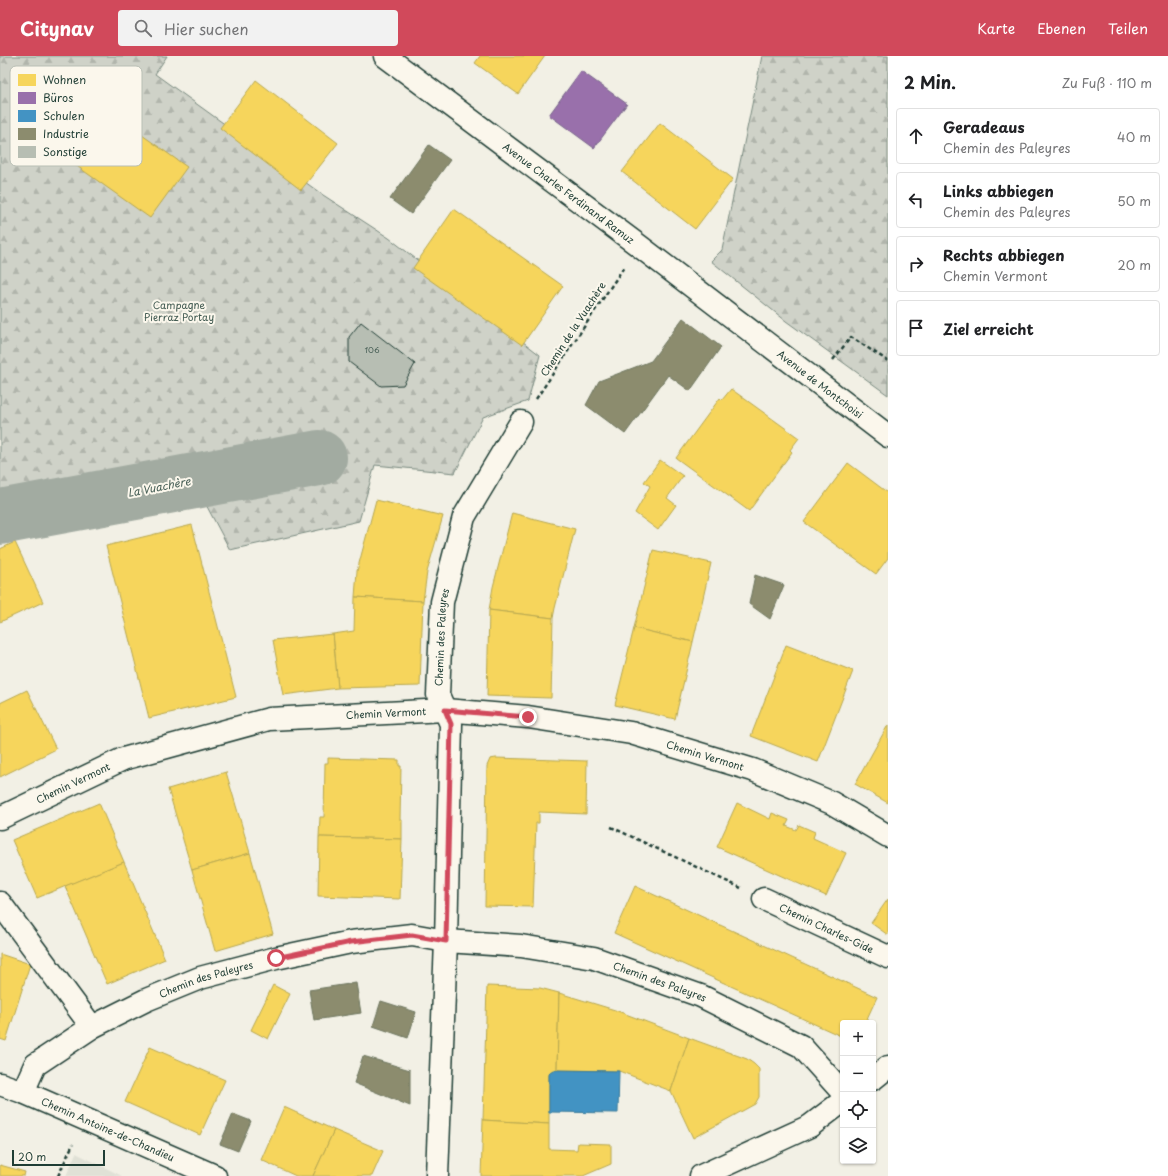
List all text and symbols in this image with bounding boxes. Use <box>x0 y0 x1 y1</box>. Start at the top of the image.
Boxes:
search box <box>118 10 398 46</box>
text: Citynav <box>20 14 94 42</box>
icon: search <box>132 17 154 39</box>
text: Hier suchen <box>164 17 249 40</box>
text: Karte <box>977 18 1015 39</box>
text: Ebenen <box>1037 18 1086 39</box>
text: Teilen <box>1108 18 1148 39</box>
legend <box>10 66 142 166</box>
text: 2 Min. <box>904 69 956 95</box>
text: Wohnen <box>43 71 86 88</box>
text: Zu Fuß · 110 m <box>1062 73 1152 92</box>
text: Büros <box>43 89 73 106</box>
text: Schulen <box>43 107 85 124</box>
text: Geradeaus <box>943 115 1025 138</box>
text: Industrie <box>43 125 89 142</box>
icon: ahead <box>905 125 927 147</box>
text: 40 m <box>1117 127 1151 146</box>
text: Chemin des Paleyres <box>943 138 1070 157</box>
street label: Avenue Charles Ferdinand Ramuz <box>500 139 638 247</box>
text: Sonstige <box>43 143 87 160</box>
text: Links abbiegen <box>943 179 1054 202</box>
icon: left <box>905 189 927 211</box>
text: 50 m <box>1117 191 1151 210</box>
text: Chemin des Paleyres <box>943 202 1070 221</box>
text: Rechts abbiegen <box>943 243 1064 266</box>
icon: right <box>905 253 927 275</box>
text: 20 m <box>1117 255 1151 274</box>
text: Chemin Vermont <box>943 266 1047 285</box>
street label: Chemin de la Vuachère <box>536 278 609 379</box>
park label: Campagne Pierraz Portay <box>144 297 214 324</box>
icon: arrive <box>905 317 927 339</box>
text: Ziel erreicht <box>943 317 1034 340</box>
house number: 106 <box>364 344 380 356</box>
street label: Avenue de Montchoisi <box>774 346 867 421</box>
water label: La Vuachère <box>126 472 193 501</box>
street label: Chemin des Paleyres <box>430 586 452 686</box>
street label: Chemin Vermont <box>345 703 427 722</box>
route end <box>519 708 537 726</box>
street label: Chemin Vermont <box>665 736 746 774</box>
street label: Chemin Vermont <box>33 758 112 807</box>
street label: Chemin Charles-Gide <box>777 899 876 956</box>
route start <box>267 949 285 967</box>
street label: Chemin des Paleyres <box>156 956 255 1001</box>
street label: Chemin des Paleyres <box>611 957 710 1005</box>
map controls <box>840 1020 876 1164</box>
button: + <box>840 1020 876 1056</box>
button: − <box>840 1056 876 1092</box>
button: locate <box>840 1092 876 1128</box>
street label: Chemin Antoine-de-Chandieu <box>39 1093 177 1164</box>
button: layers <box>840 1128 876 1164</box>
scale bar <box>12 1148 105 1167</box>
text: 20 m <box>18 1148 46 1165</box>

